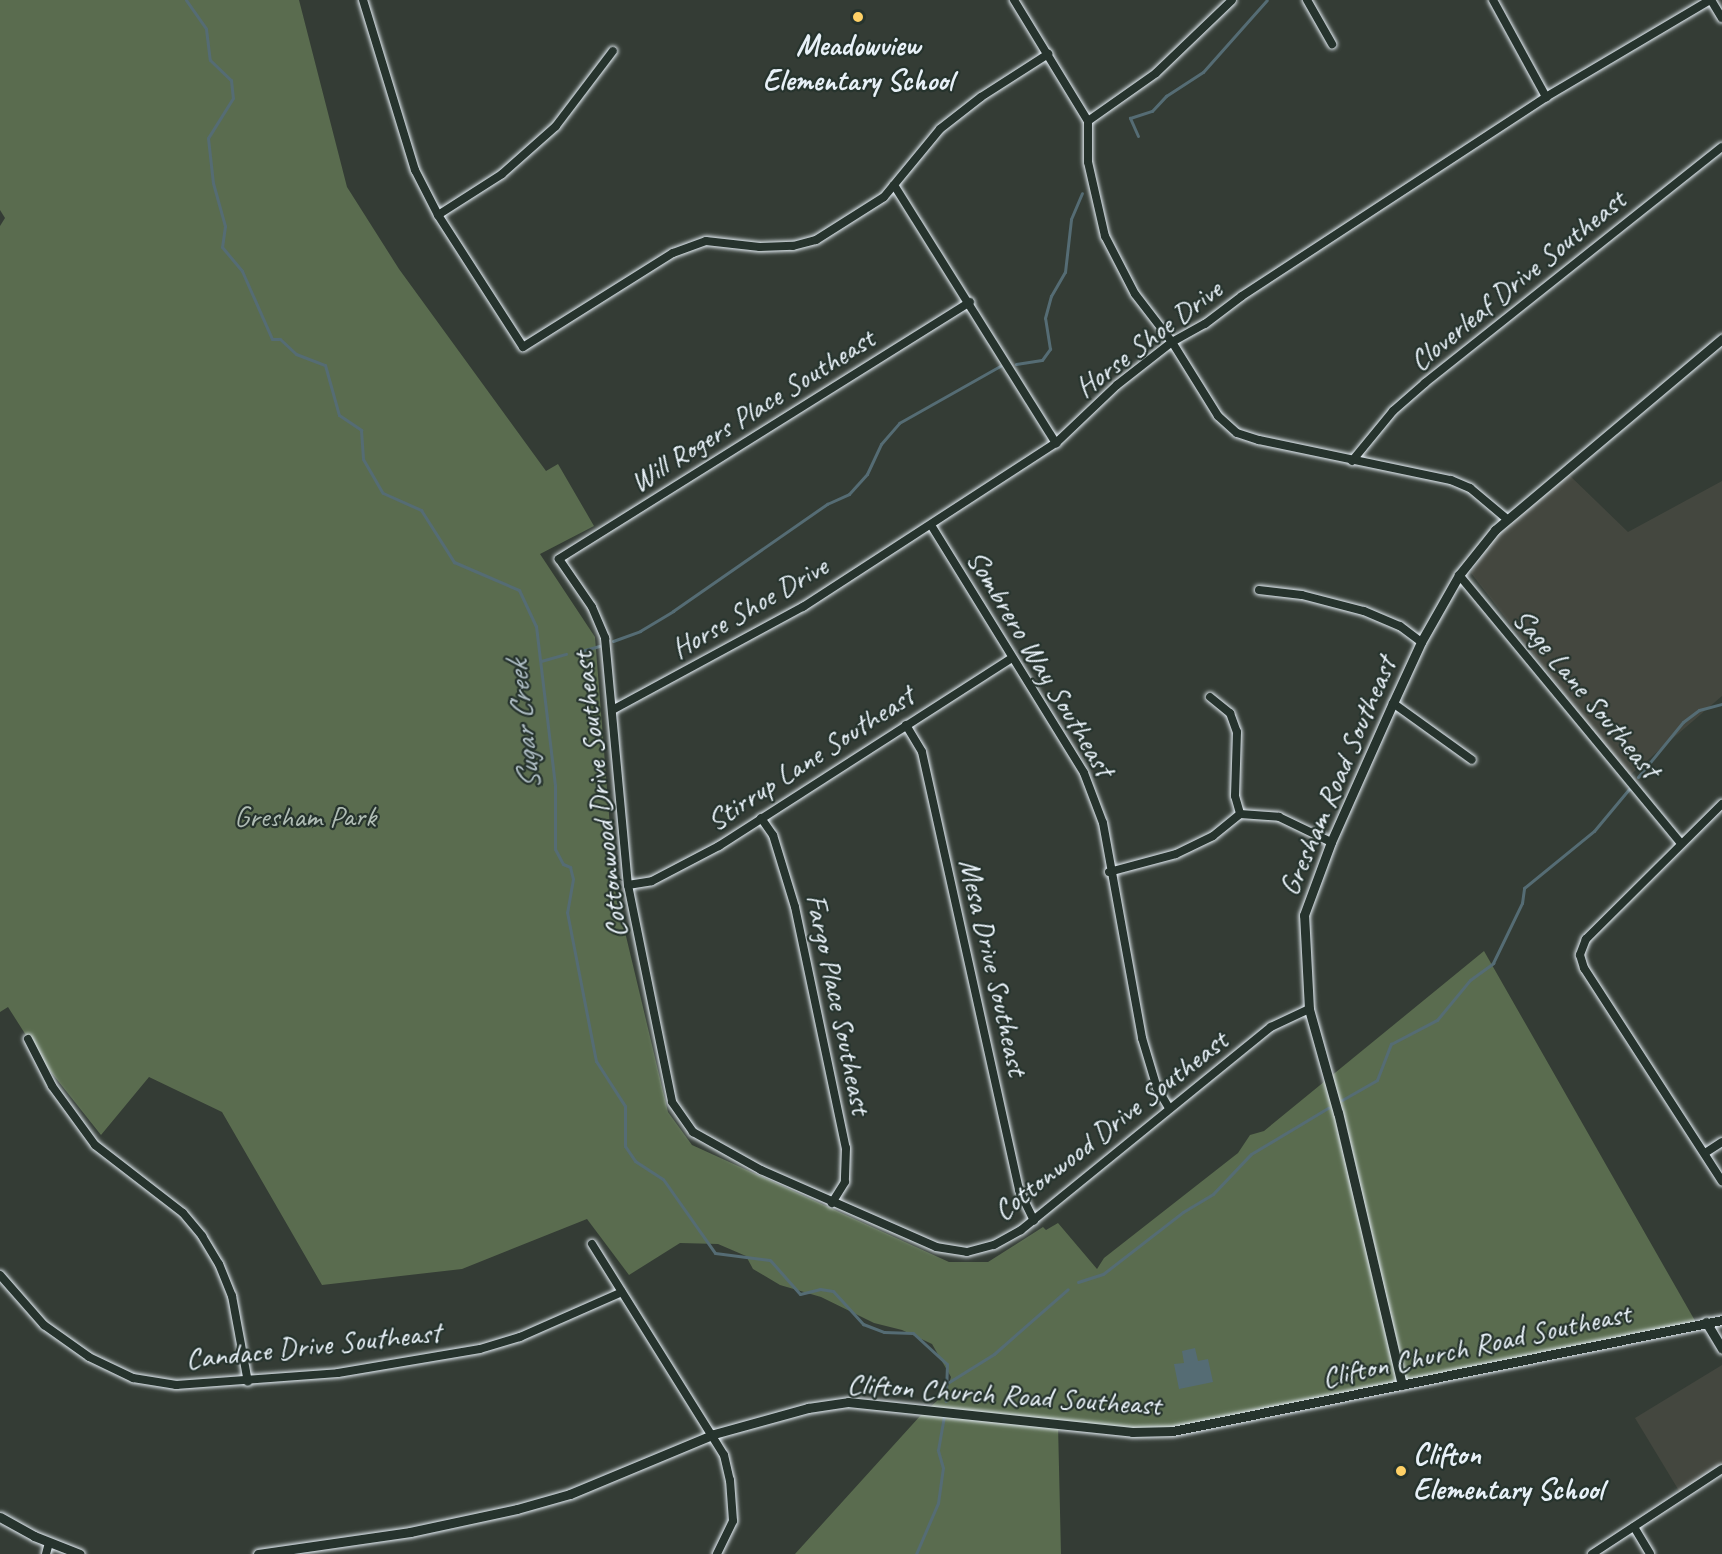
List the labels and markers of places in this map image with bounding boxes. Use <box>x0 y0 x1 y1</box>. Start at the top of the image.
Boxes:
marker: Meadowview Elementary School <box>851 10 865 24</box>
place label: Meadowview Elementary School <box>763 27 953 98</box>
place label: Clifton Elementary School <box>1413 1436 1603 1506</box>
marker: Clifton Elementary School <box>1394 1464 1408 1478</box>

